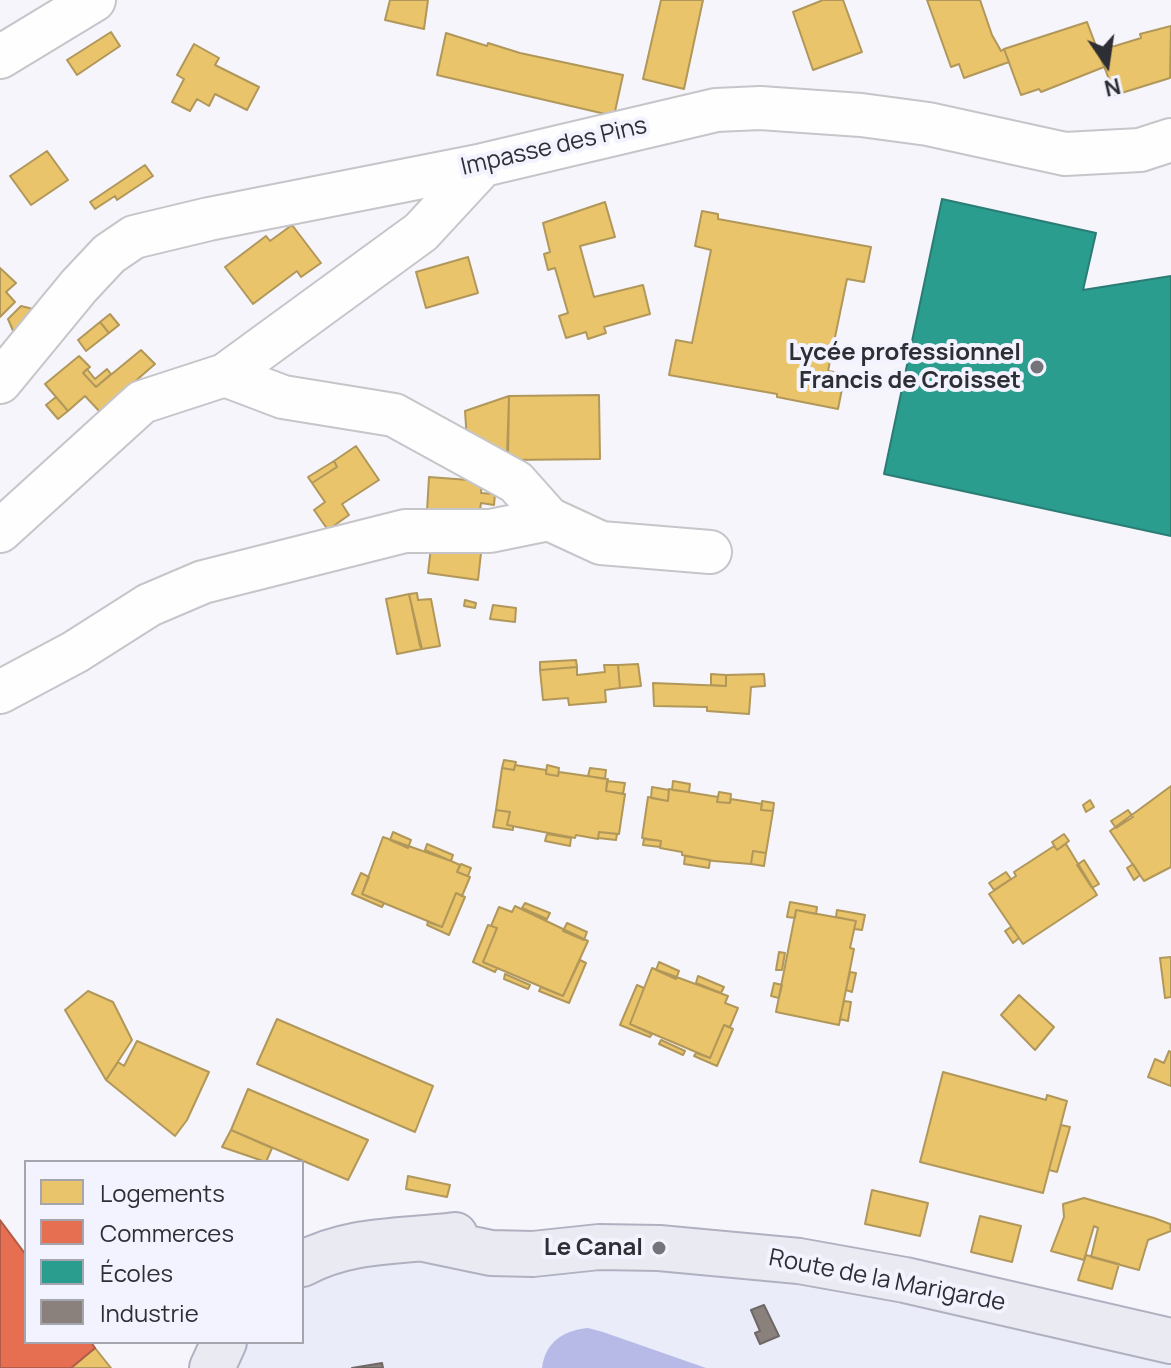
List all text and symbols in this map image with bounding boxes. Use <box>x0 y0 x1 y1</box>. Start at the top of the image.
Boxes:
north arrow <box>1067 24 1147 104</box>
text: N <box>1101 71 1123 104</box>
street label: Impasse des Pins <box>458 112 650 182</box>
place label: Lycée professionnel Francis de Croisset <box>788 339 1021 395</box>
marker: Lycée professionnel Francis de Croisset <box>1028 358 1046 376</box>
legend <box>24 1160 304 1344</box>
text: Logements <box>100 1176 225 1209</box>
text: Commerces <box>100 1216 234 1249</box>
place label: Le Canal <box>544 1234 643 1262</box>
marker: Le Canal <box>650 1239 668 1257</box>
street label: Route de la Marigarde <box>766 1244 1008 1318</box>
text: Écoles <box>100 1256 173 1289</box>
text: Industrie <box>100 1296 199 1329</box>

